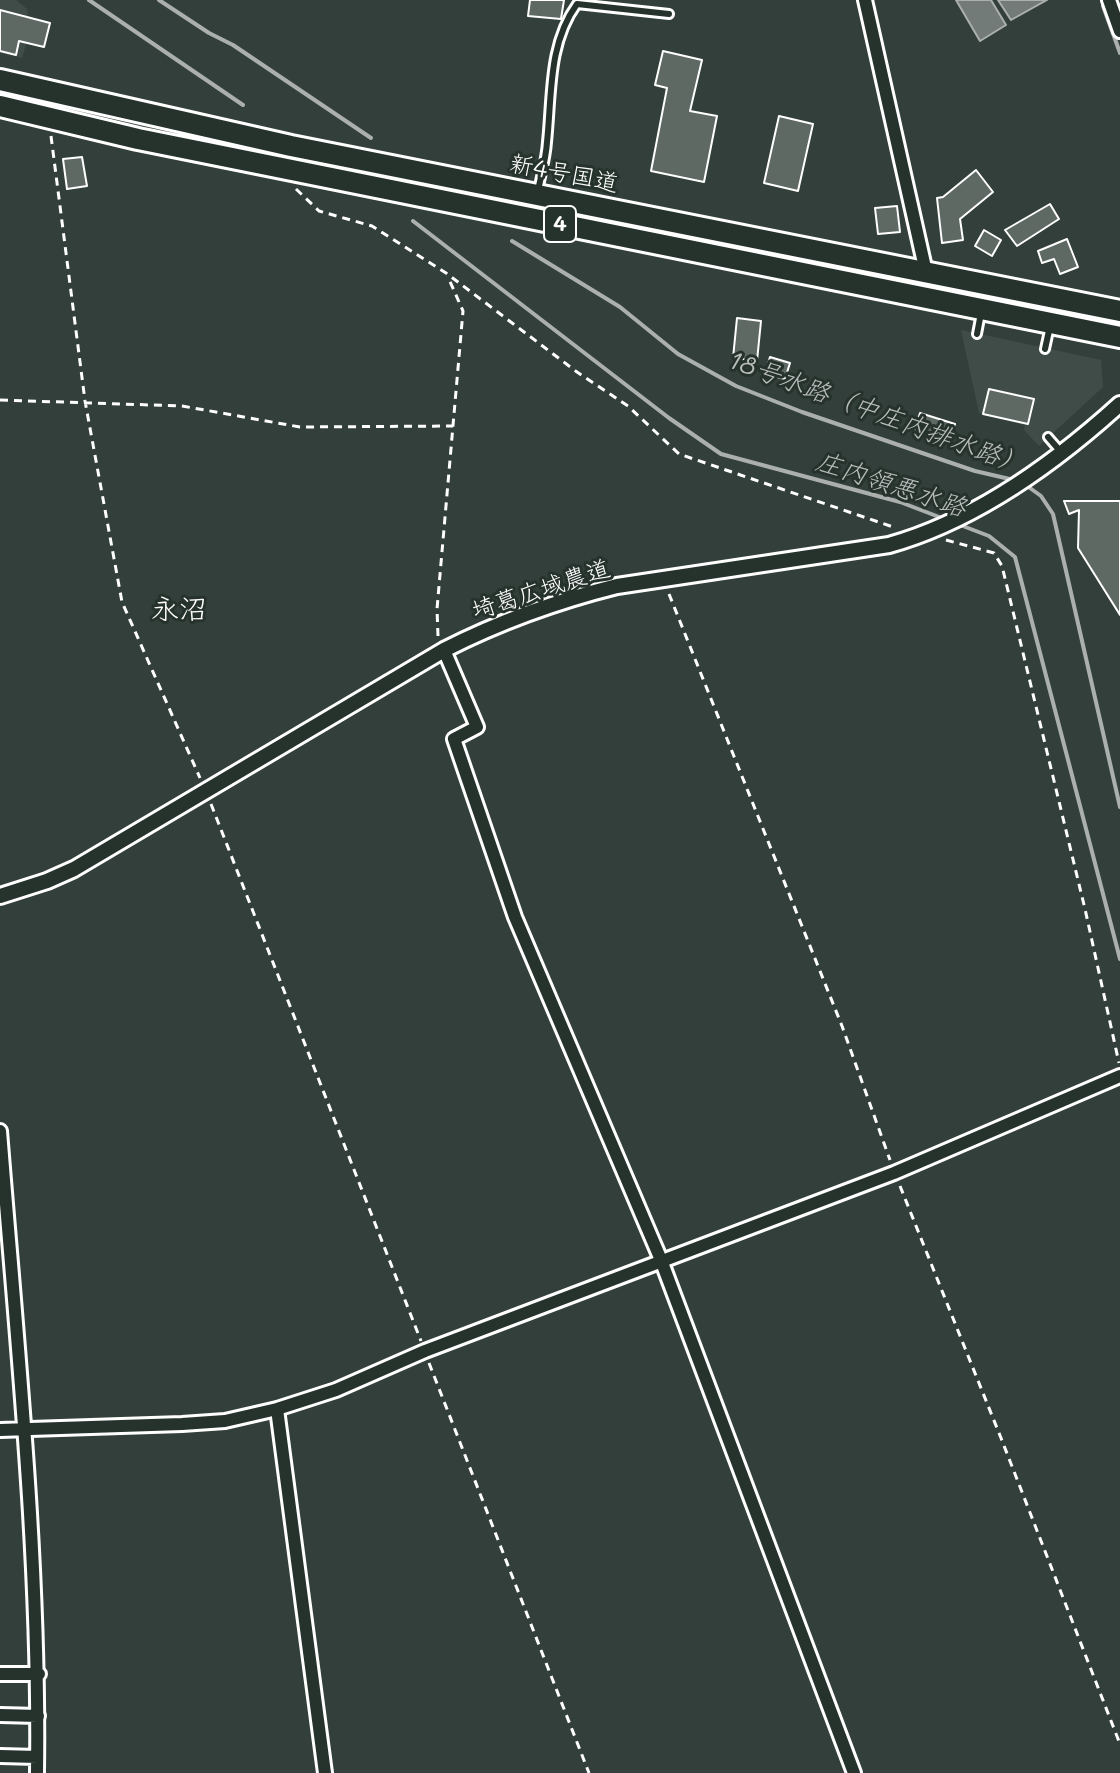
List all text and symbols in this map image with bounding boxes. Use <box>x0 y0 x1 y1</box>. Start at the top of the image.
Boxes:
street label: 新4号国道 <box>507 149 621 199</box>
road number: 4 <box>544 206 576 242</box>
water label: 18号水路（中庄内排水路） <box>724 345 1030 481</box>
water label: 庄内領悪水路 <box>812 446 970 524</box>
street label: 埼葛広域農道 <box>468 554 614 626</box>
district label: 永沼 <box>151 593 207 627</box>

